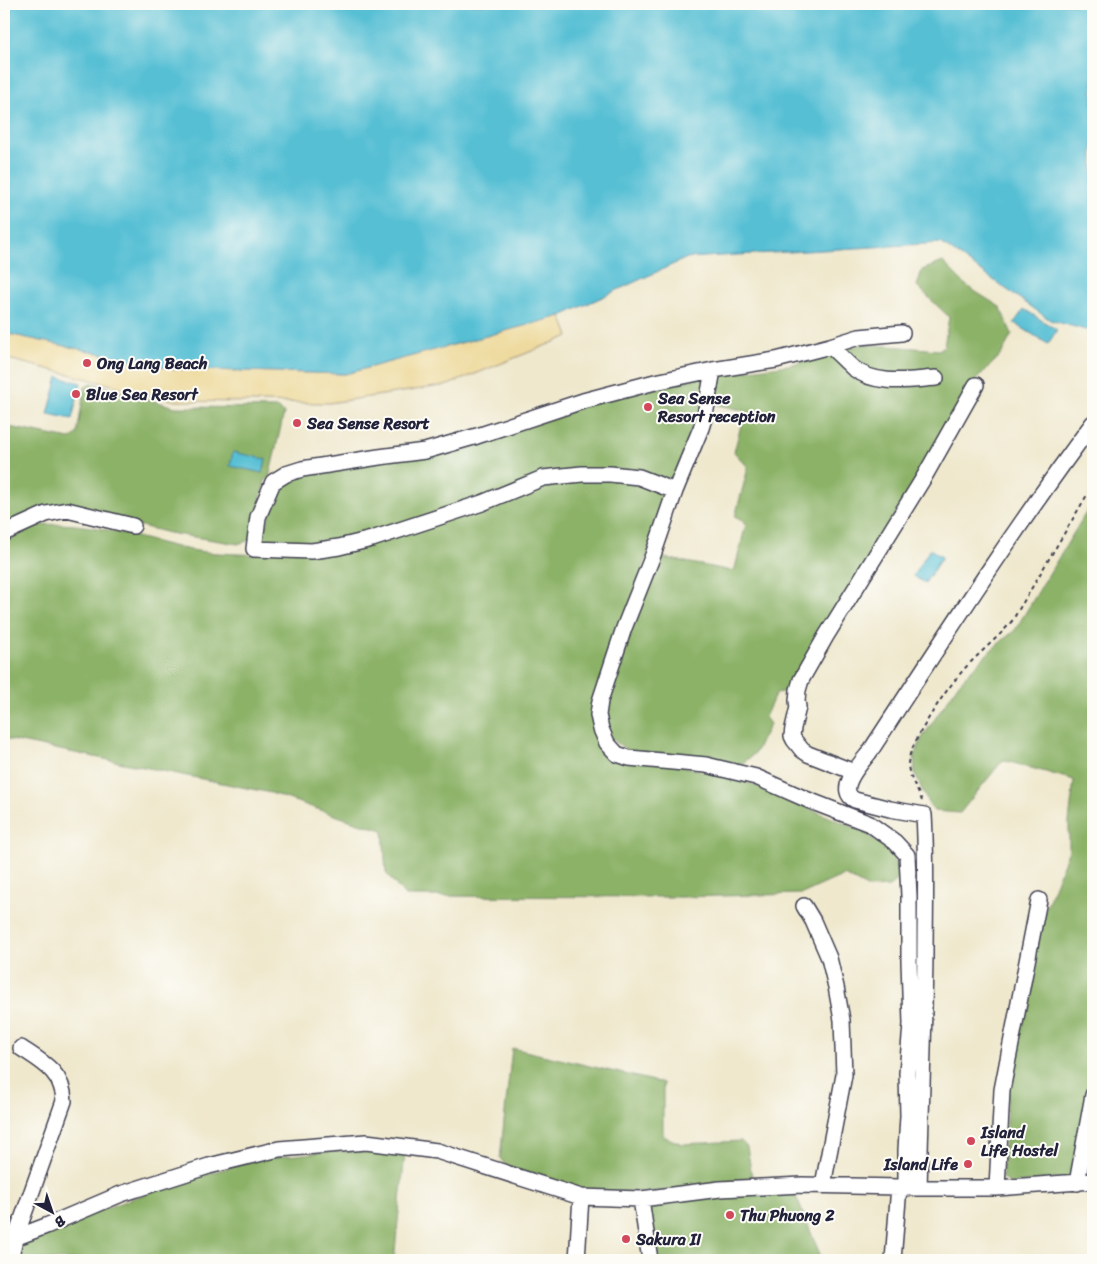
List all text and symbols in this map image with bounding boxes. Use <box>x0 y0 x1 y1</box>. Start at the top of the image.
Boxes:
place label: Ong Lang Beach <box>96 349 208 378</box>
marker: Ong Lang Beach <box>81 357 93 369</box>
place label: Blue Sea Resort <box>86 380 199 409</box>
place label: Sea Sense Resort reception <box>657 384 776 431</box>
marker: Blue Sea Resort <box>70 388 82 400</box>
marker: Sea Sense Resort reception <box>642 401 654 413</box>
place label: Sea Sense Resort <box>306 409 429 438</box>
marker: Sea Sense Resort <box>291 417 303 429</box>
place label: Island Life Hostel <box>980 1118 1060 1165</box>
marker: Island Life Hostel <box>965 1135 977 1147</box>
place label: Island Life <box>883 1150 958 1179</box>
marker: Island Life <box>962 1158 974 1170</box>
north arrow <box>28 1186 78 1236</box>
place label: Thu Phuong 2 <box>740 1201 835 1230</box>
text: B <box>48 1209 71 1234</box>
marker: Thu Phuong 2 <box>724 1209 736 1221</box>
place label: Sakura II <box>635 1225 702 1254</box>
marker: Sakura II <box>620 1233 632 1245</box>

